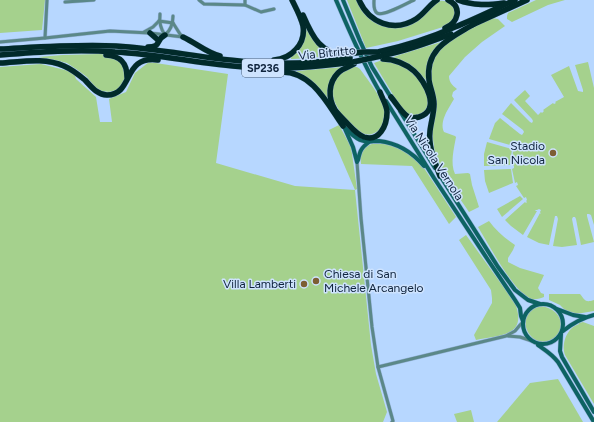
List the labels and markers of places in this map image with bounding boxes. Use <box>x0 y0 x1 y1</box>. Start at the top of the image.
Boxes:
place label: Stadio San Nicola <box>488 139 545 167</box>
marker: Stadio San Nicola <box>548 148 558 158</box>
place label: Chiesa di San Michele Arcangelo <box>324 267 424 295</box>
marker: Chiesa di San Michele Arcangelo <box>311 276 321 286</box>
place label: Villa Lamberti <box>223 277 296 291</box>
marker: Villa Lamberti <box>299 279 309 289</box>

